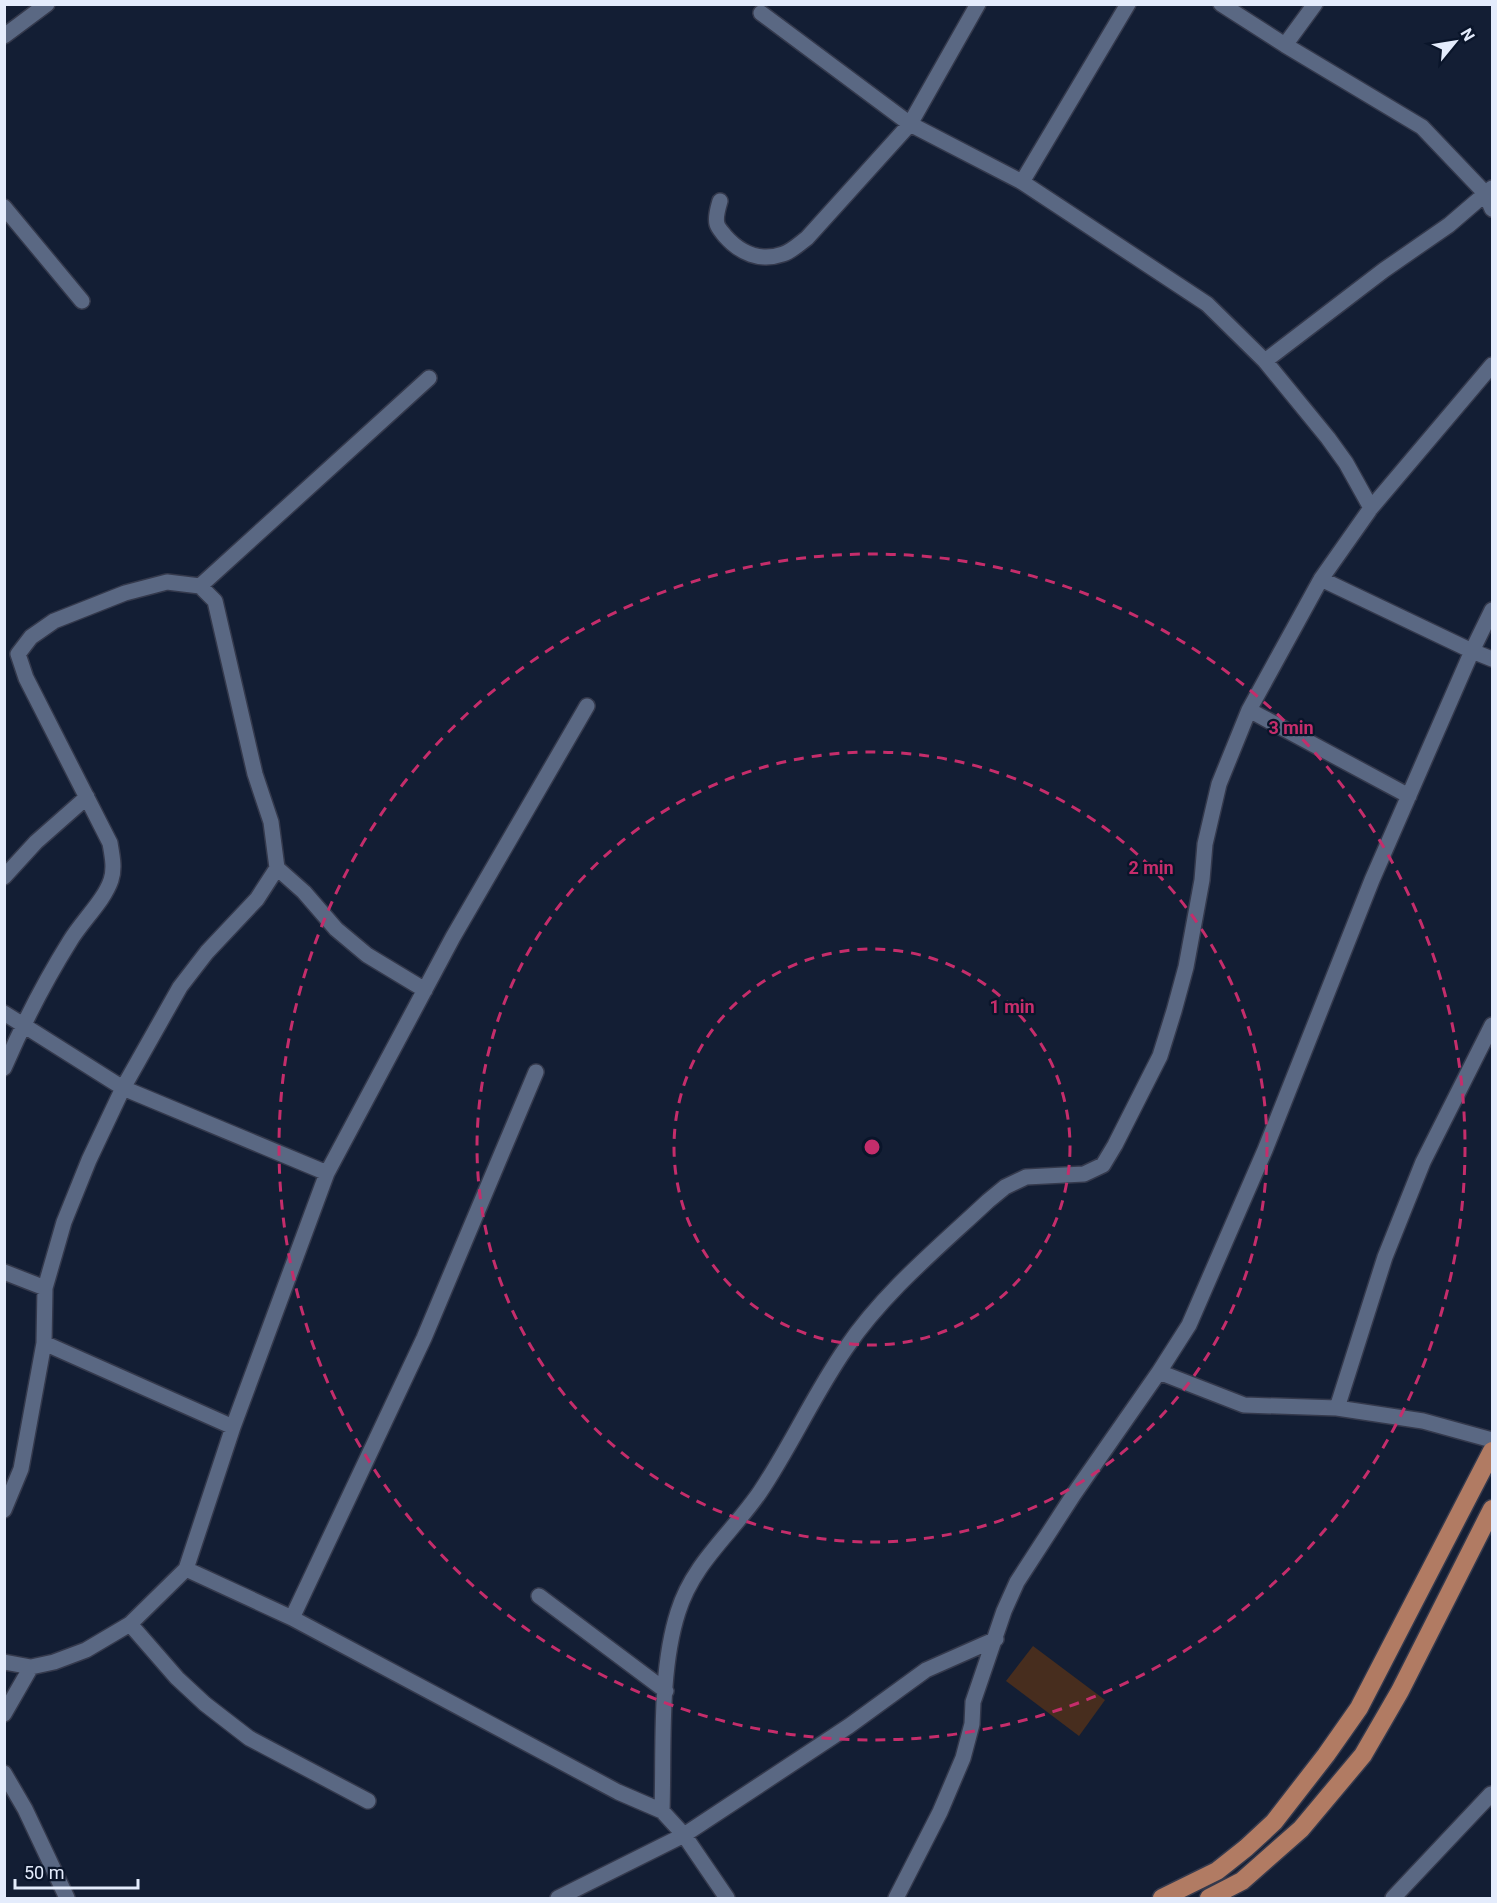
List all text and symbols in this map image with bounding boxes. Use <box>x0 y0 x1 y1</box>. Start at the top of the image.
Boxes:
north arrow <box>1425 12 1485 72</box>
text: N <box>1457 25 1479 44</box>
text: 3 min <box>1268 717 1314 738</box>
text: 2 min <box>1128 857 1174 878</box>
text: 1 min <box>989 996 1035 1017</box>
centre of rings <box>862 1137 882 1157</box>
scale bar <box>15 1852 138 1890</box>
text: 50 m <box>24 1862 64 1883</box>

